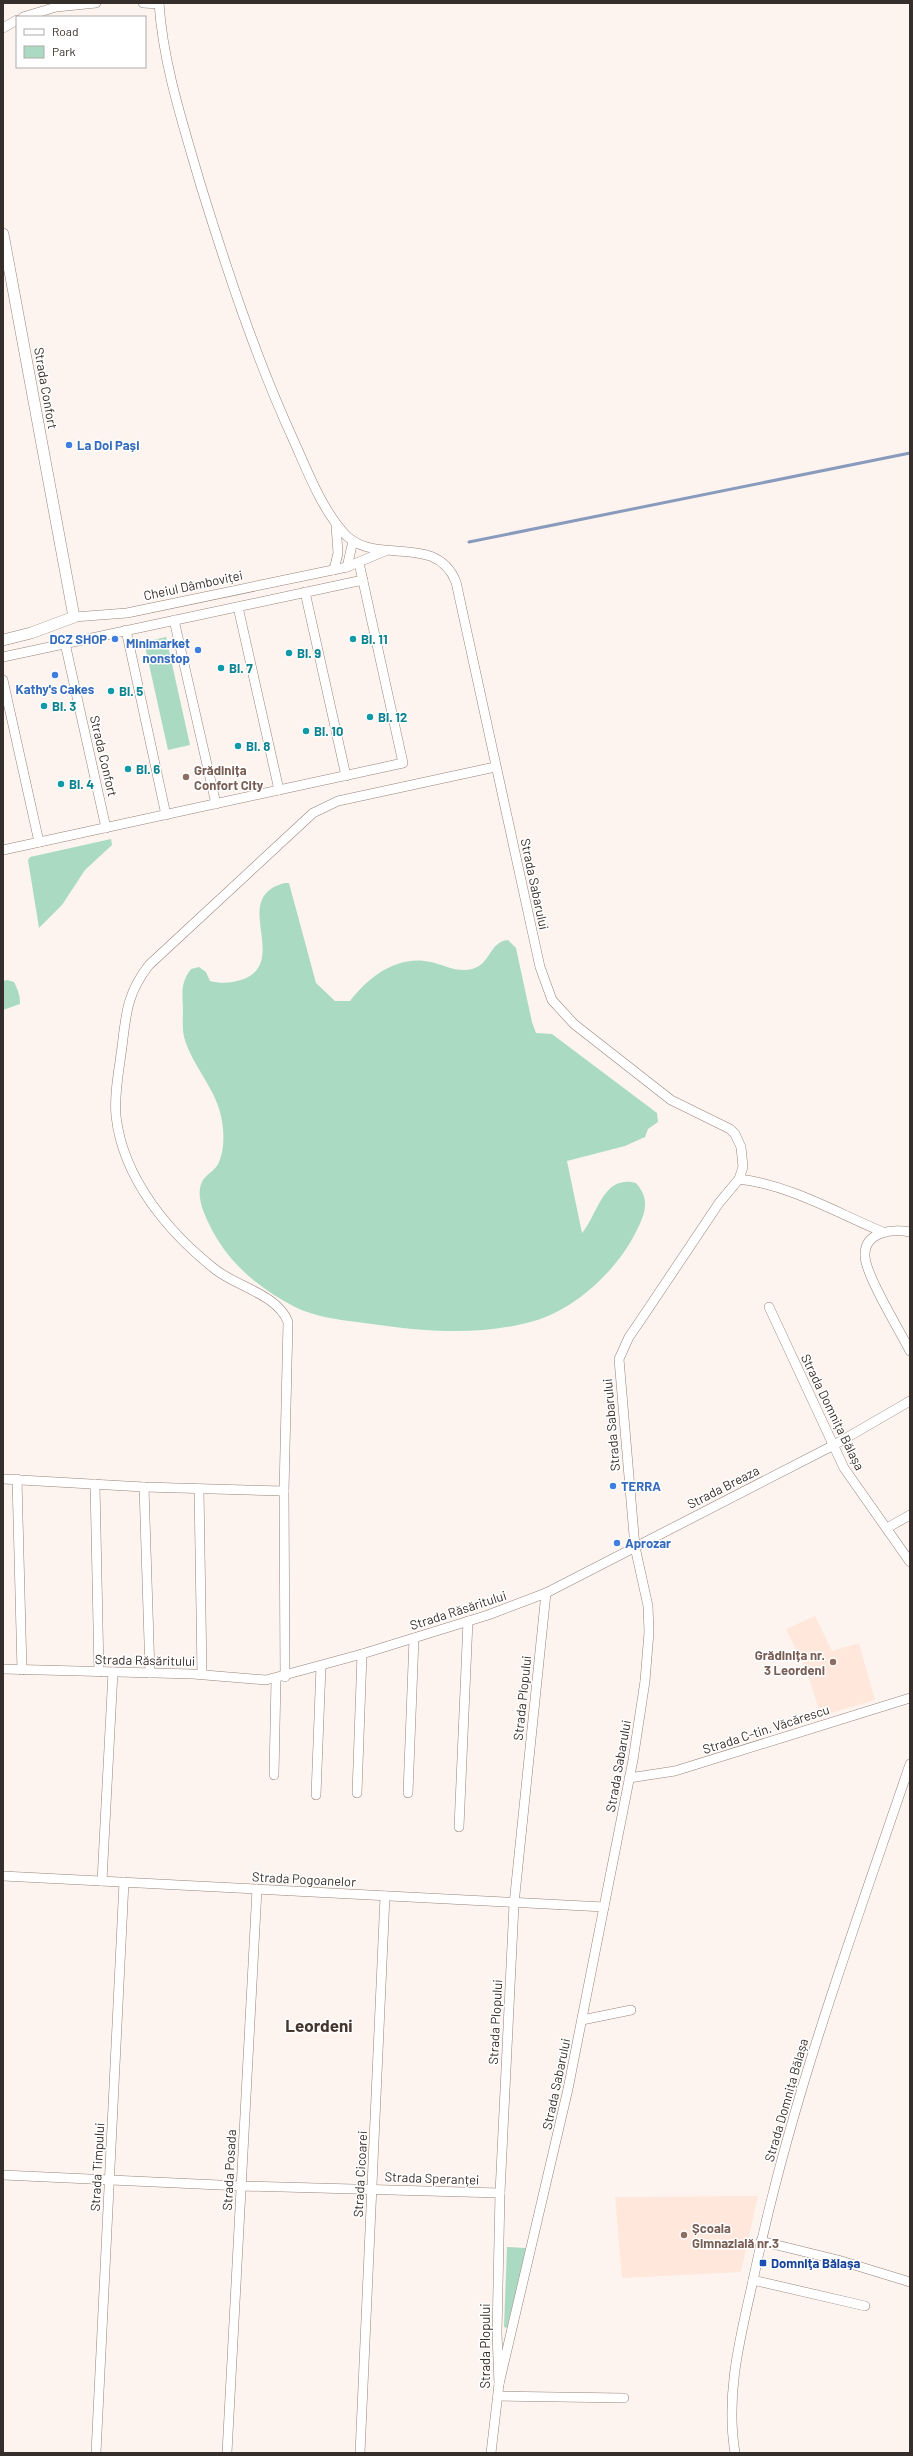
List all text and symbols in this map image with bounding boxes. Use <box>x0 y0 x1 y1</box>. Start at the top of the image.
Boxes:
legend <box>16 16 146 68</box>
text: Road <box>52 24 79 38</box>
text: Park <box>52 44 76 58</box>
street label: Strada Confort <box>31 346 61 430</box>
place label: La Doi Pași <box>77 437 140 453</box>
marker: La Doi Pași <box>64 440 74 450</box>
street label: Cheiul Dâmboviței <box>142 567 244 603</box>
place label: DCZ SHOP <box>50 631 107 647</box>
place label: Bl. 11 <box>361 631 388 647</box>
marker: DCZ SHOP <box>110 634 120 644</box>
marker: Bl. 11 <box>348 634 358 644</box>
place label: Minimarket nonstop <box>126 635 190 666</box>
marker: Minimarket nonstop <box>193 645 203 655</box>
place label: Bl. 9 <box>297 645 321 661</box>
marker: Bl. 9 <box>284 648 294 658</box>
place label: Bl. 7 <box>229 660 253 676</box>
marker: Bl. 7 <box>216 663 226 673</box>
marker: Kathy's Cakes <box>50 670 60 680</box>
place label: Kathy's Cakes <box>16 681 95 697</box>
place label: Bl. 5 <box>119 683 143 699</box>
marker: Bl. 5 <box>106 686 116 696</box>
place label: Bl. 3 <box>52 698 76 714</box>
marker: Bl. 3 <box>39 701 49 711</box>
place label: Bl. 12 <box>378 709 407 725</box>
marker: Bl. 12 <box>365 712 375 722</box>
street label: Strada Confort <box>87 714 121 798</box>
place label: Bl. 10 <box>314 723 343 739</box>
marker: Bl. 10 <box>301 726 311 736</box>
place label: Bl. 8 <box>246 738 270 754</box>
marker: Bl. 8 <box>233 741 243 751</box>
place label: Bl. 6 <box>136 761 160 777</box>
place label: Grădinița Confort City <box>194 762 264 793</box>
marker: Bl. 6 <box>123 764 133 774</box>
marker: Grădinița Confort City <box>181 772 191 782</box>
place label: Bl. 4 <box>69 776 94 792</box>
marker: Bl. 4 <box>56 779 66 789</box>
street label: Strada Sabarului <box>518 837 552 931</box>
street label: Strada Domnița Bălașa <box>798 1351 868 1473</box>
street label: Strada Sabarului <box>599 1378 623 1472</box>
street label: Strada Breaza <box>684 1462 762 1512</box>
place label: TERRA <box>621 1478 661 1494</box>
marker: TERRA <box>608 1481 618 1491</box>
place label: Aprozar <box>625 1535 671 1551</box>
marker: Aprozar <box>612 1538 622 1548</box>
street label: Strada Răsăritului <box>408 1587 508 1633</box>
place label: Grădinița nr. 3 Leordeni <box>755 1647 825 1678</box>
street label: Strada Răsăritului <box>95 1651 195 1669</box>
street label: Strada Plopului <box>510 1655 534 1741</box>
marker: Grădinița nr. 3 Leordeni <box>828 1657 838 1667</box>
street label: Strada C-tin. Văcărescu <box>701 1701 831 1757</box>
street label: Strada Sabarului <box>602 1719 634 1813</box>
street label: Strada Pogoanelor <box>252 1868 357 1890</box>
street label: Strada Plopului <box>485 1979 505 2065</box>
district label: Leordeni <box>285 2015 353 2035</box>
street label: Strada Sabarului <box>539 2037 573 2131</box>
street label: Strada Domnița Bălașa <box>761 2037 811 2163</box>
street label: Strada Timpului <box>87 2122 107 2212</box>
street label: Strada Posada <box>219 2129 239 2211</box>
street label: Strada Cicoarei <box>350 2130 370 2218</box>
street label: Strada Speranței <box>384 2168 480 2188</box>
place label: Școala Gimnazială nr.3 <box>692 2220 779 2251</box>
marker: Școala Gimnazială nr.3 <box>679 2230 689 2240</box>
place label: Domniţa Bălaşa <box>771 2255 860 2271</box>
marker: Domniţa Bălaşa <box>758 2258 768 2268</box>
street label: Strada Plopului <box>477 2303 493 2389</box>

